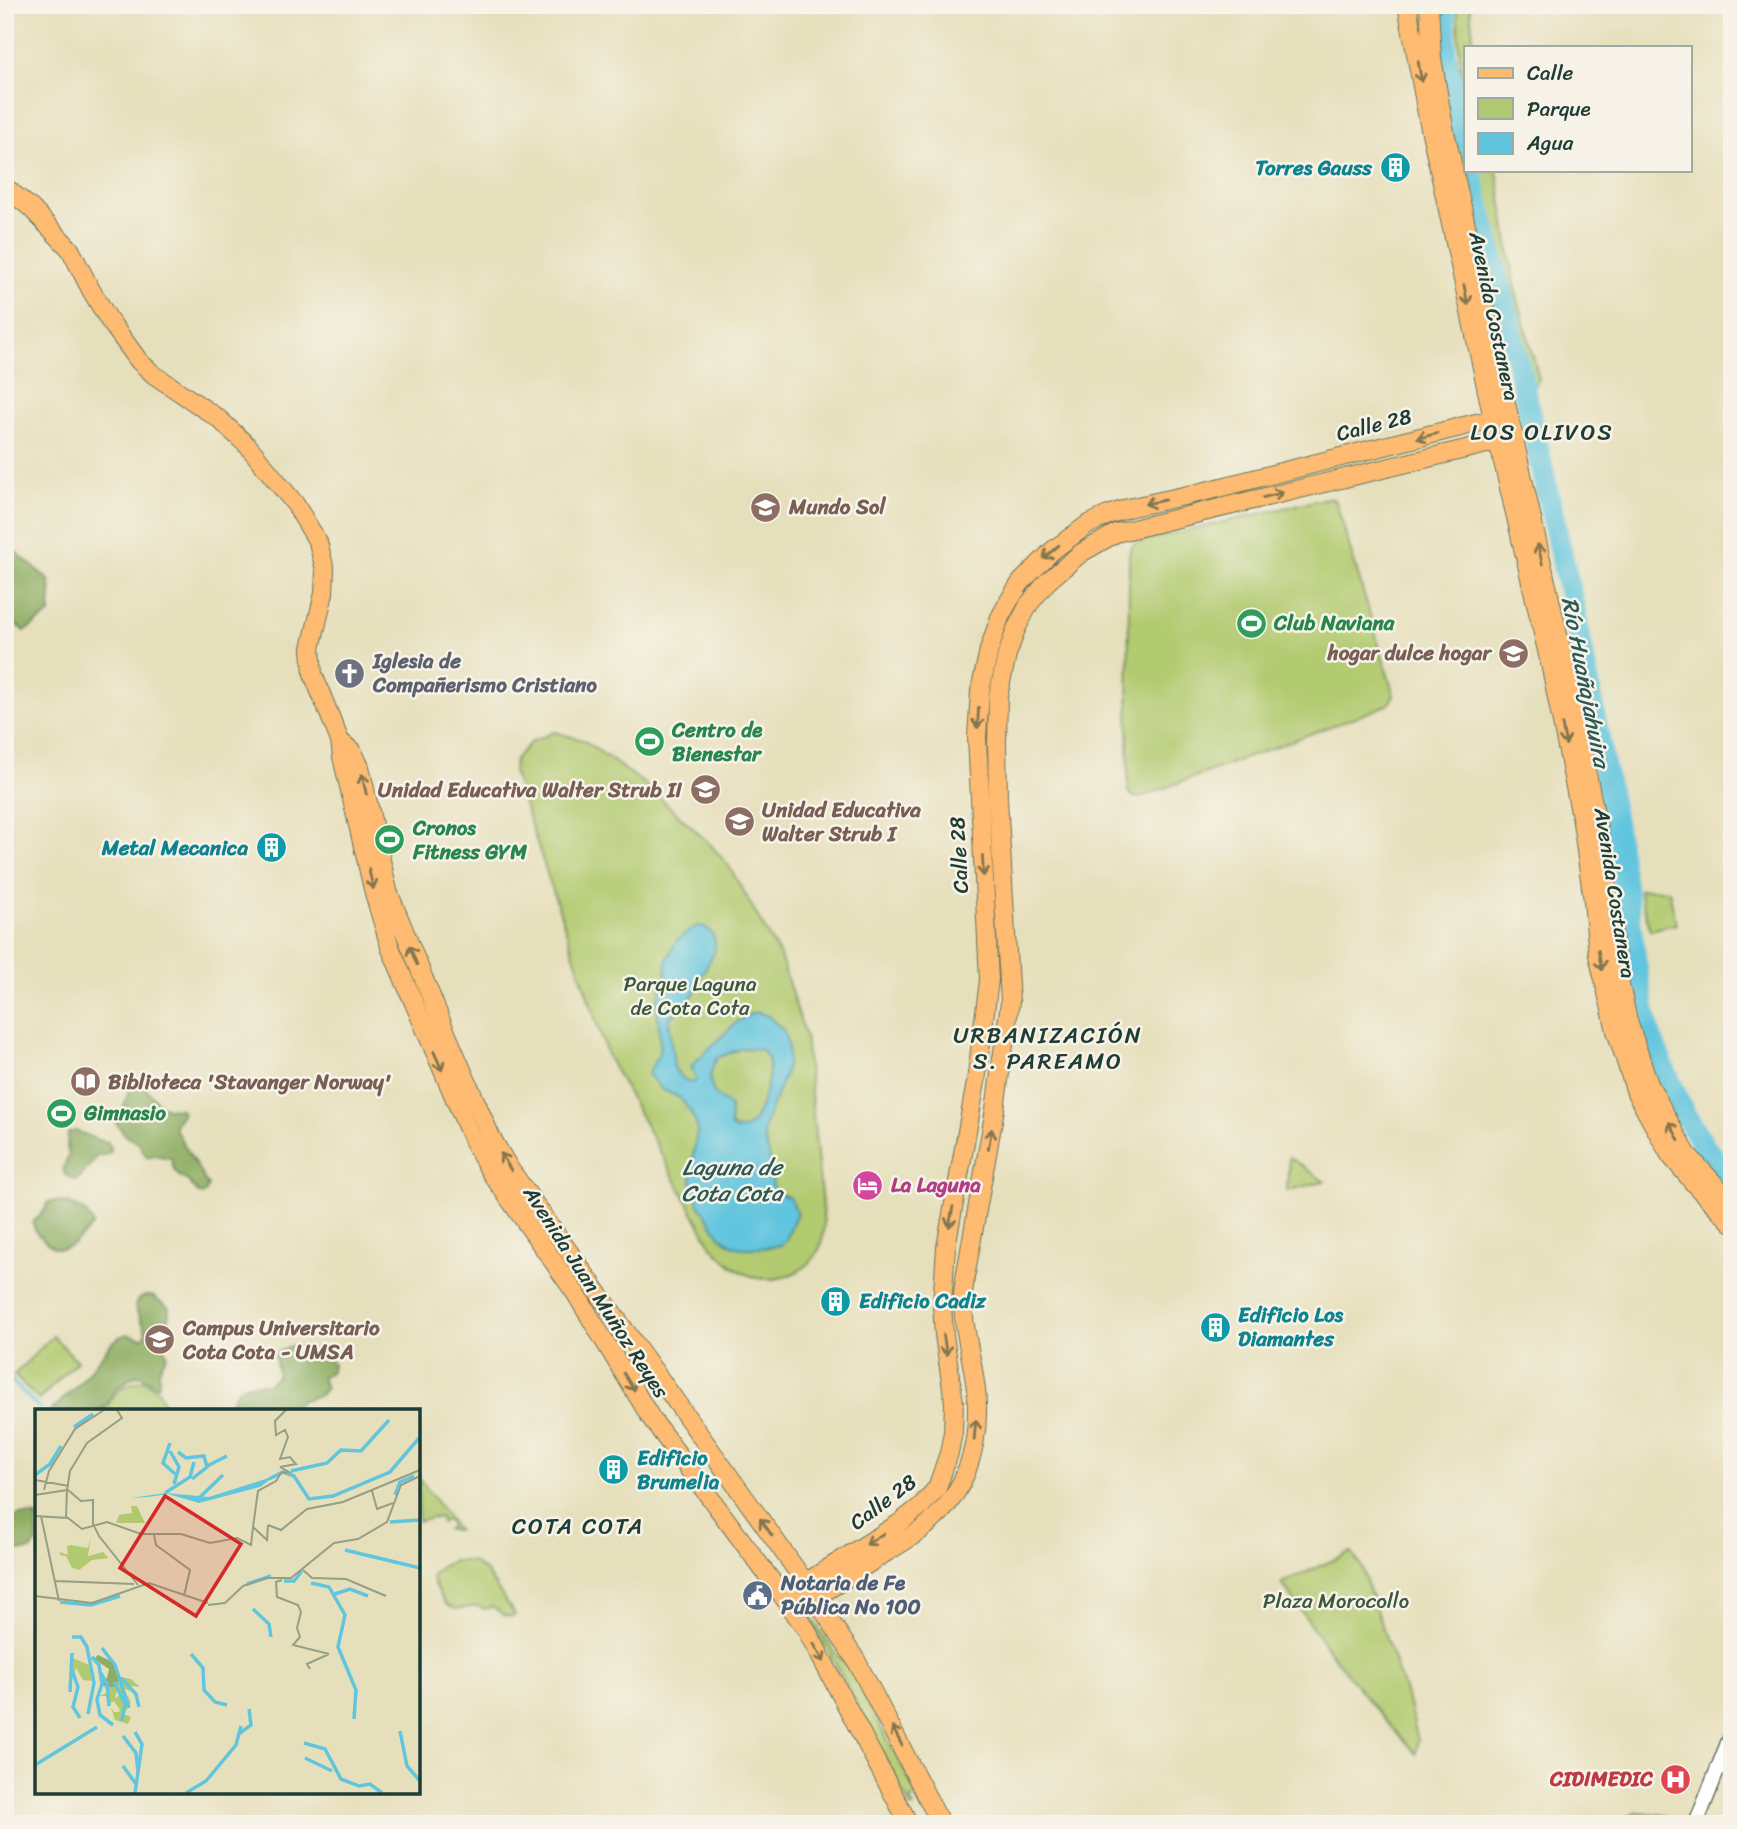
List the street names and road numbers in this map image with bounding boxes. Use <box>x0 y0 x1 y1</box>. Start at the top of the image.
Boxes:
street label: Avenida Costanera <box>1457 227 1531 405</box>
street label: Calle 28 <box>1332 397 1416 453</box>
street label: Avenida Costanera <box>1583 804 1647 982</box>
street label: Calle 28 <box>938 815 980 894</box>
street label: Avenida Juan Muñoz Reyes <box>512 1177 679 1406</box>
street label: Calle 28 <box>841 1464 925 1540</box>

